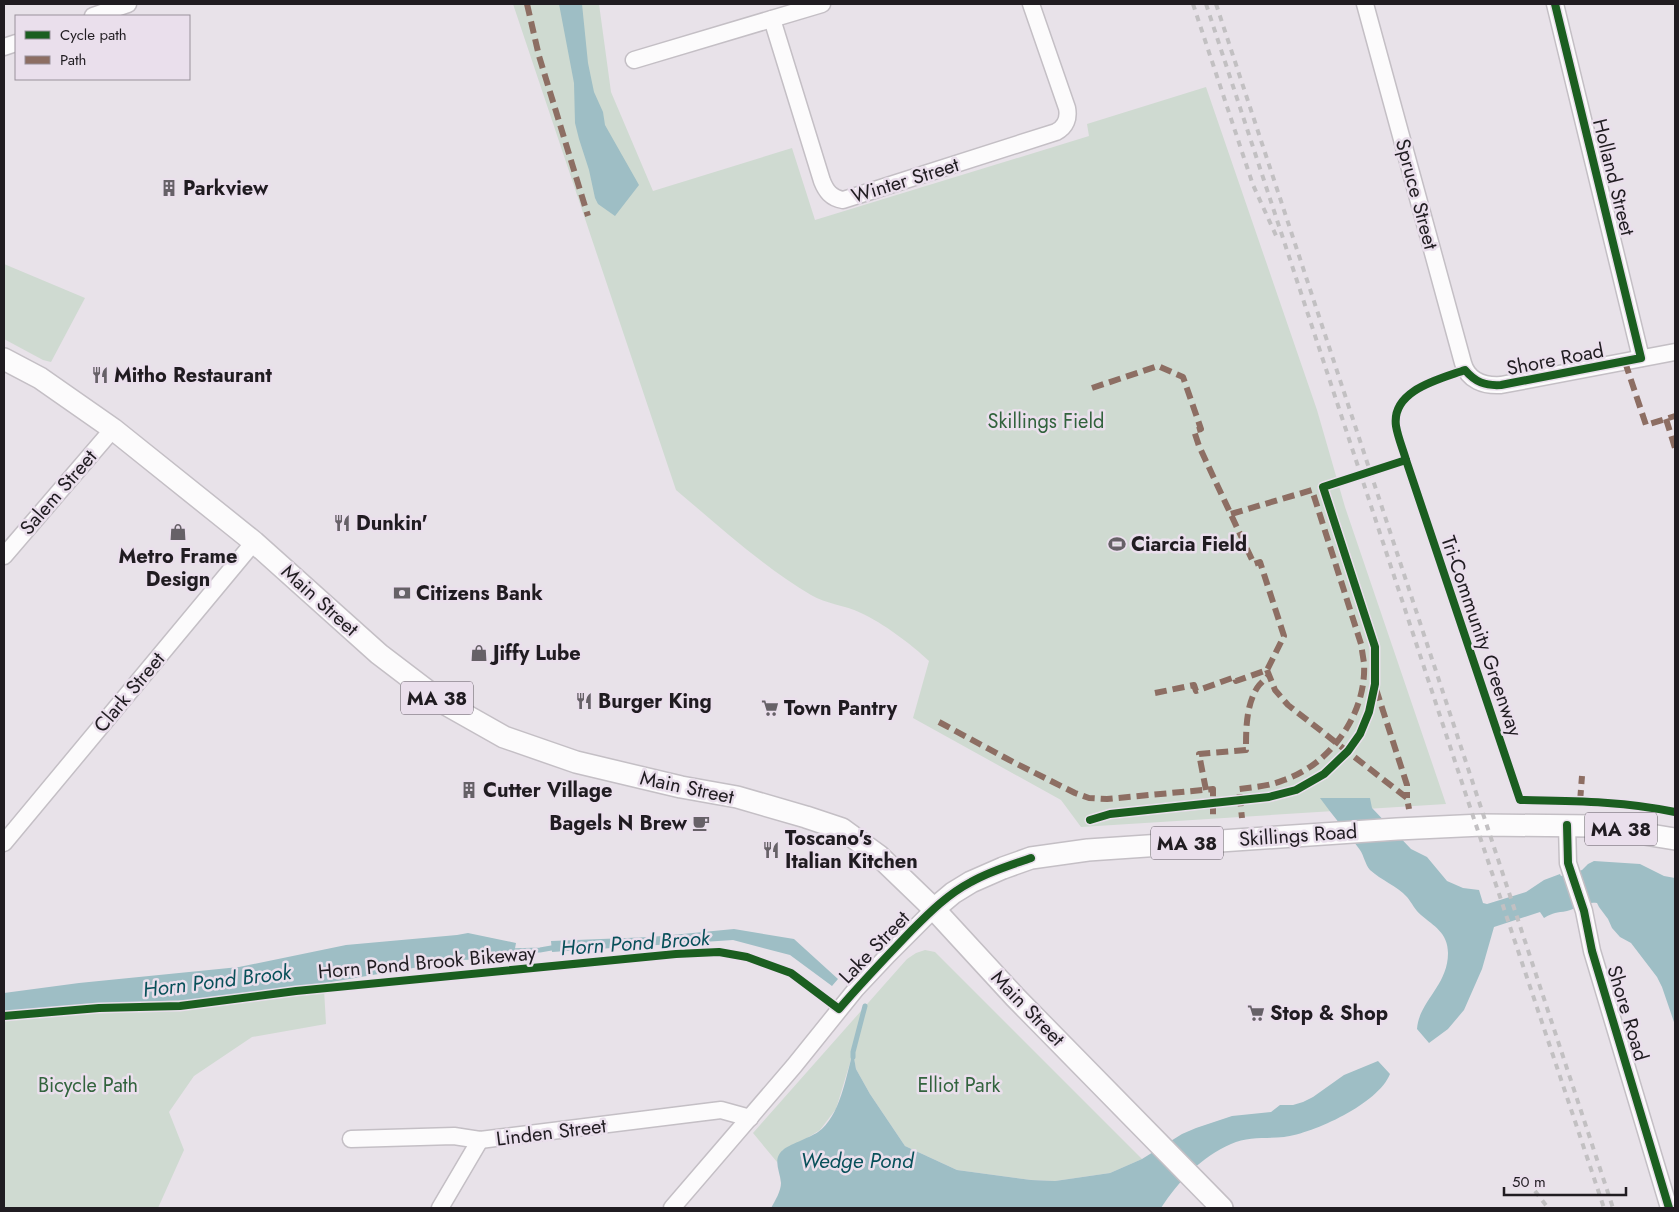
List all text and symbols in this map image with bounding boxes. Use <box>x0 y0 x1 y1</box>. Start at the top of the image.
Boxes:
legend <box>15 15 190 80</box>
text: Cycle path <box>60 24 127 46</box>
text: Path <box>60 49 86 71</box>
street label: Holland Street <box>1585 116 1642 239</box>
street label: Spruce Street <box>1388 136 1445 253</box>
street label: Winter Street <box>848 150 963 211</box>
place label: Parkview <box>183 174 269 203</box>
building icon: Parkview <box>159 178 179 198</box>
street label: Shore Road <box>1504 336 1606 383</box>
place label: Mitho Restaurant <box>114 361 273 390</box>
restaurant icon: Mitho Restaurant <box>90 365 110 385</box>
park label: Skillings Field <box>988 407 1104 436</box>
street label: Salem Street <box>13 443 104 541</box>
place label: Dunkin' <box>356 509 428 538</box>
restaurant icon: Dunkin' <box>332 513 352 533</box>
shop icon: Metro Frame Design <box>168 522 188 542</box>
place label: Ciarcia Field <box>1131 530 1247 559</box>
street label: Tri-Community Greenway <box>1434 532 1530 741</box>
sports icon: Ciarcia Field <box>1107 534 1127 554</box>
place label: Metro Frame Design <box>119 542 237 594</box>
street label: Main Street <box>275 558 365 643</box>
place label: Citizens Bank <box>416 579 543 608</box>
bank icon: Citizens Bank <box>392 583 412 603</box>
place label: Jiffy Lube <box>489 639 581 668</box>
shop icon: Jiffy Lube <box>469 643 489 663</box>
street label: Clark Street <box>87 646 172 739</box>
road number: MA 38 <box>401 681 473 714</box>
place label: Burger King <box>598 687 712 716</box>
restaurant icon: Burger King <box>574 691 594 711</box>
place label: Town Pantry <box>784 694 898 723</box>
supermarket icon: Town Pantry <box>760 698 780 718</box>
street label: Main Street <box>637 763 737 812</box>
place label: Cutter Village <box>483 776 612 805</box>
building icon: Cutter Village <box>459 780 479 800</box>
place label: Bagels N Brew <box>549 809 688 838</box>
road number: MA 38 <box>1585 812 1657 846</box>
cafe icon: Bagels N Brew <box>691 813 711 833</box>
street label: Skillings Road <box>1238 817 1358 854</box>
place label: Toscano's Italian Kitchen <box>785 824 918 876</box>
road number: MA 38 <box>1151 826 1223 860</box>
restaurant icon: Toscano's Italian Kitchen <box>761 840 781 860</box>
street label: Lake Street <box>832 904 917 990</box>
water label: Horn Pond Brook <box>559 923 712 963</box>
street label: Horn Pond Brook Bikeway <box>317 938 538 986</box>
water label: Horn Pond Brook <box>141 957 294 1005</box>
street label: Shore Road <box>1599 962 1656 1064</box>
street label: Main Street <box>984 964 1071 1053</box>
place label: Stop & Shop <box>1270 999 1388 1028</box>
supermarket icon: Stop & Shop <box>1246 1003 1266 1023</box>
park label: Bicycle Path <box>38 1071 138 1100</box>
park label: Elliot Park <box>918 1071 1001 1100</box>
street label: Linden Street <box>494 1111 608 1154</box>
water label: Wedge Pond <box>800 1146 915 1176</box>
scale bar <box>1504 1164 1626 1196</box>
text: 50 m <box>1512 1171 1546 1193</box>

